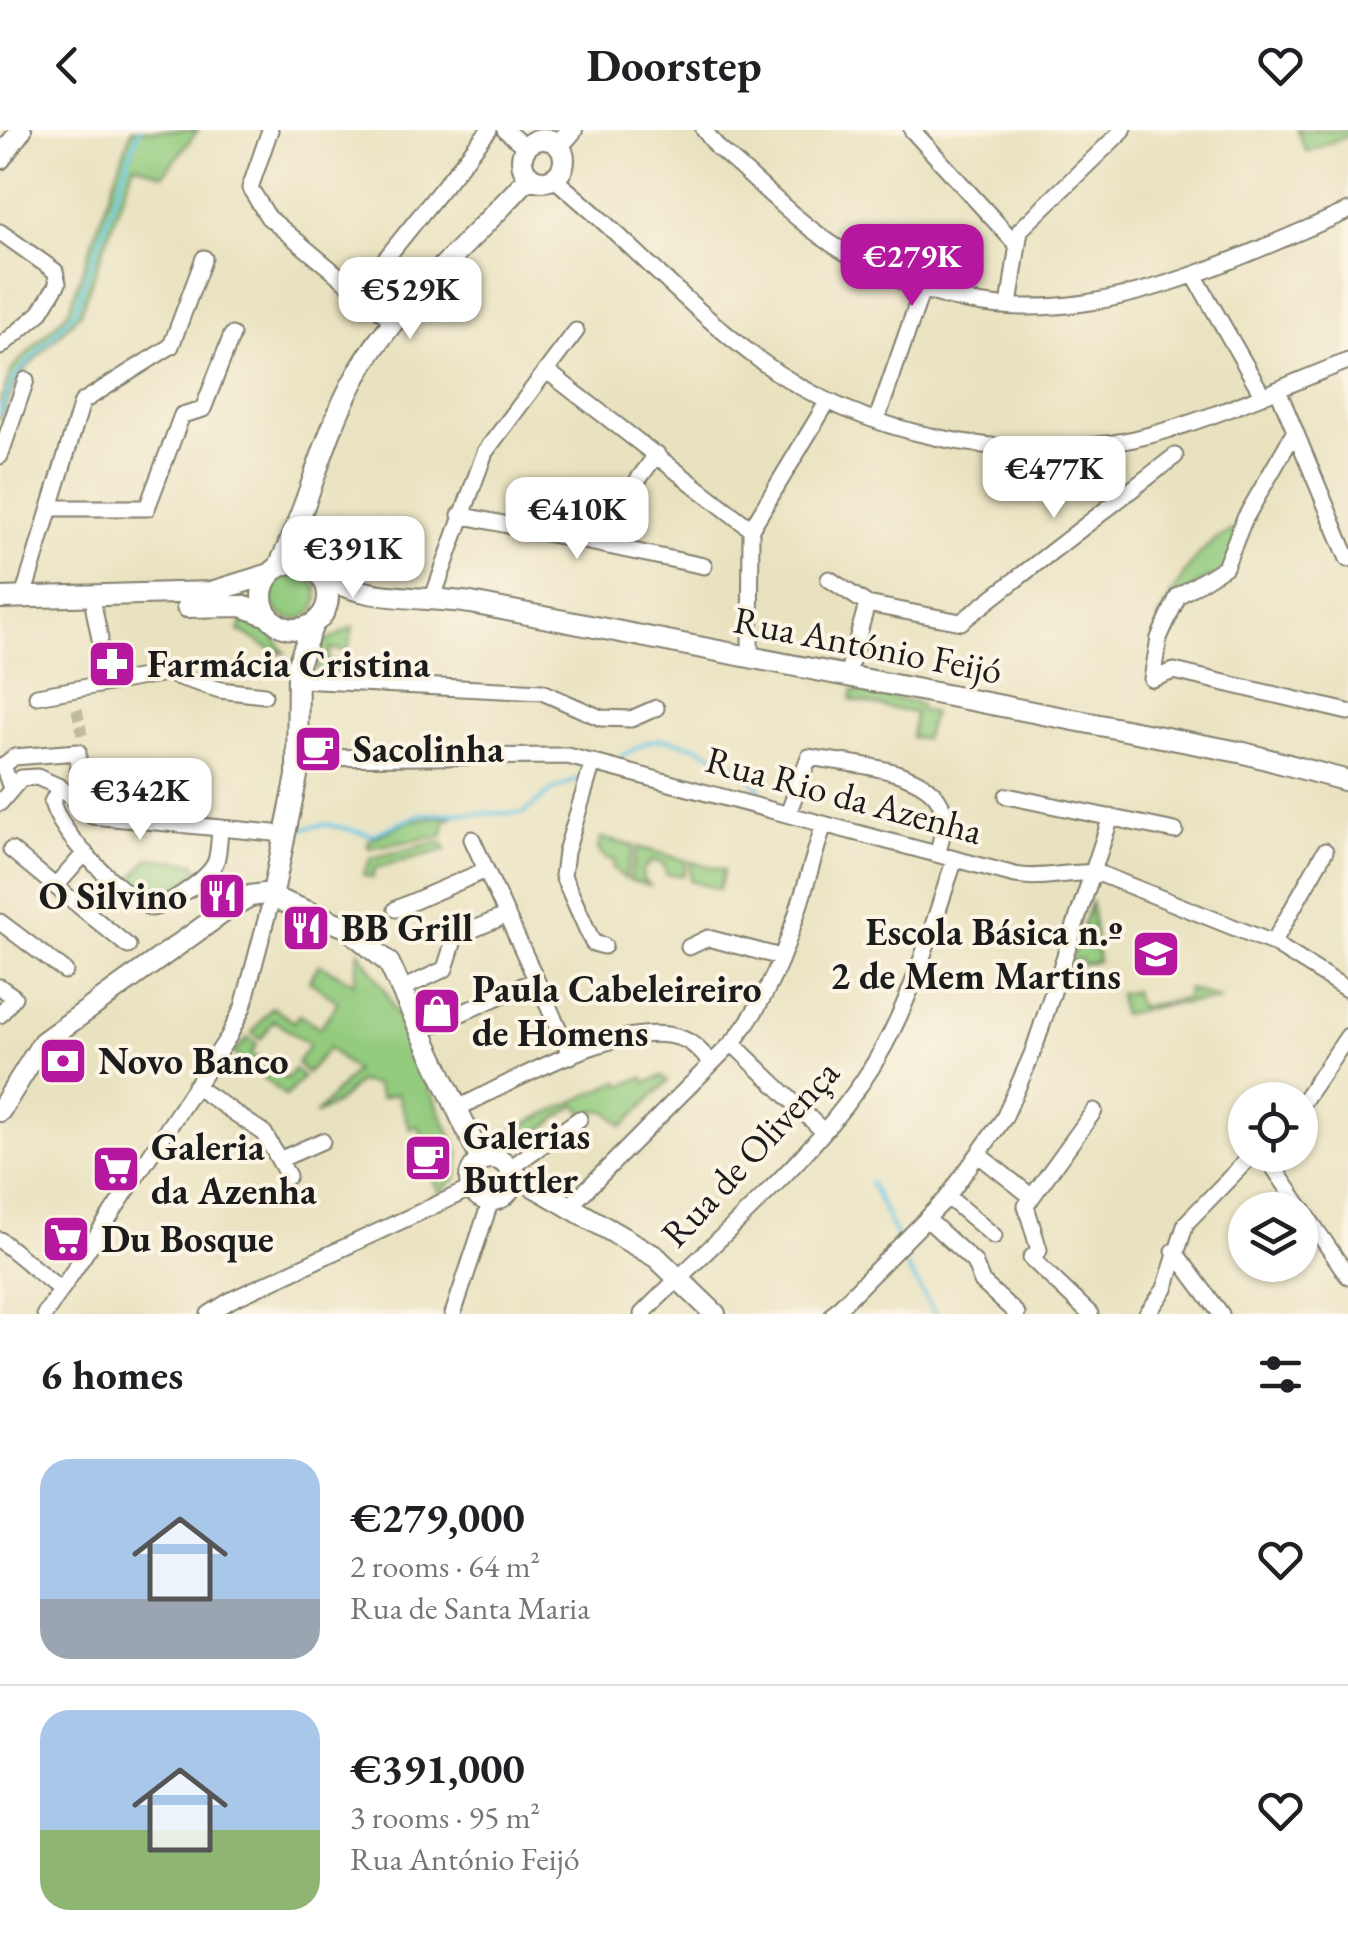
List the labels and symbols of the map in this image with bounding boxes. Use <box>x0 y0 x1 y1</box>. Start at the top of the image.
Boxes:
pin: €279K <box>842 224 982 309</box>
pin: €529K <box>340 257 480 342</box>
pin: €477K <box>984 436 1124 521</box>
pin: €410K <box>507 477 647 562</box>
pin: €391K <box>283 516 423 601</box>
street label: Rua António Feijó <box>730 594 1007 695</box>
pharmacy icon: Farmácia Cristina <box>86 638 138 690</box>
place label: Farmácia Cristina <box>147 639 431 688</box>
cafe icon: Sacolinha <box>292 723 344 775</box>
place label: Sacolinha <box>353 724 504 773</box>
street label: Rua Rio da Azenha <box>701 734 989 855</box>
pin: €342K <box>70 758 210 843</box>
restaurant icon: O Silvino <box>196 870 248 922</box>
place label: O Silvino <box>39 871 187 920</box>
restaurant icon: BB Grill <box>280 902 332 954</box>
place label: BB Grill <box>341 903 473 952</box>
place label: Escola Básica n.º 2 de Mem Martins <box>830 907 1123 1000</box>
school or university icon: Escola Básica n.º 2 de Mem Martins <box>1130 928 1182 980</box>
place label: Paula Cabeleireiro de Homens <box>472 964 762 1057</box>
shop icon: Paula Cabeleireiro de Homens <box>411 985 463 1037</box>
bank icon: Novo Banco <box>37 1035 89 1087</box>
place label: Novo Banco <box>98 1036 289 1085</box>
street label: Rua de Olivença <box>650 1048 850 1257</box>
place label: Galerias Buttler <box>463 1111 590 1204</box>
place label: Galeria da Azenha <box>151 1122 317 1215</box>
cafe icon: Galerias Buttler <box>402 1132 454 1184</box>
supermarket icon: Galeria da Azenha <box>90 1143 142 1195</box>
supermarket icon: Du Bosque <box>40 1213 92 1265</box>
place label: Du Bosque <box>101 1214 274 1263</box>

